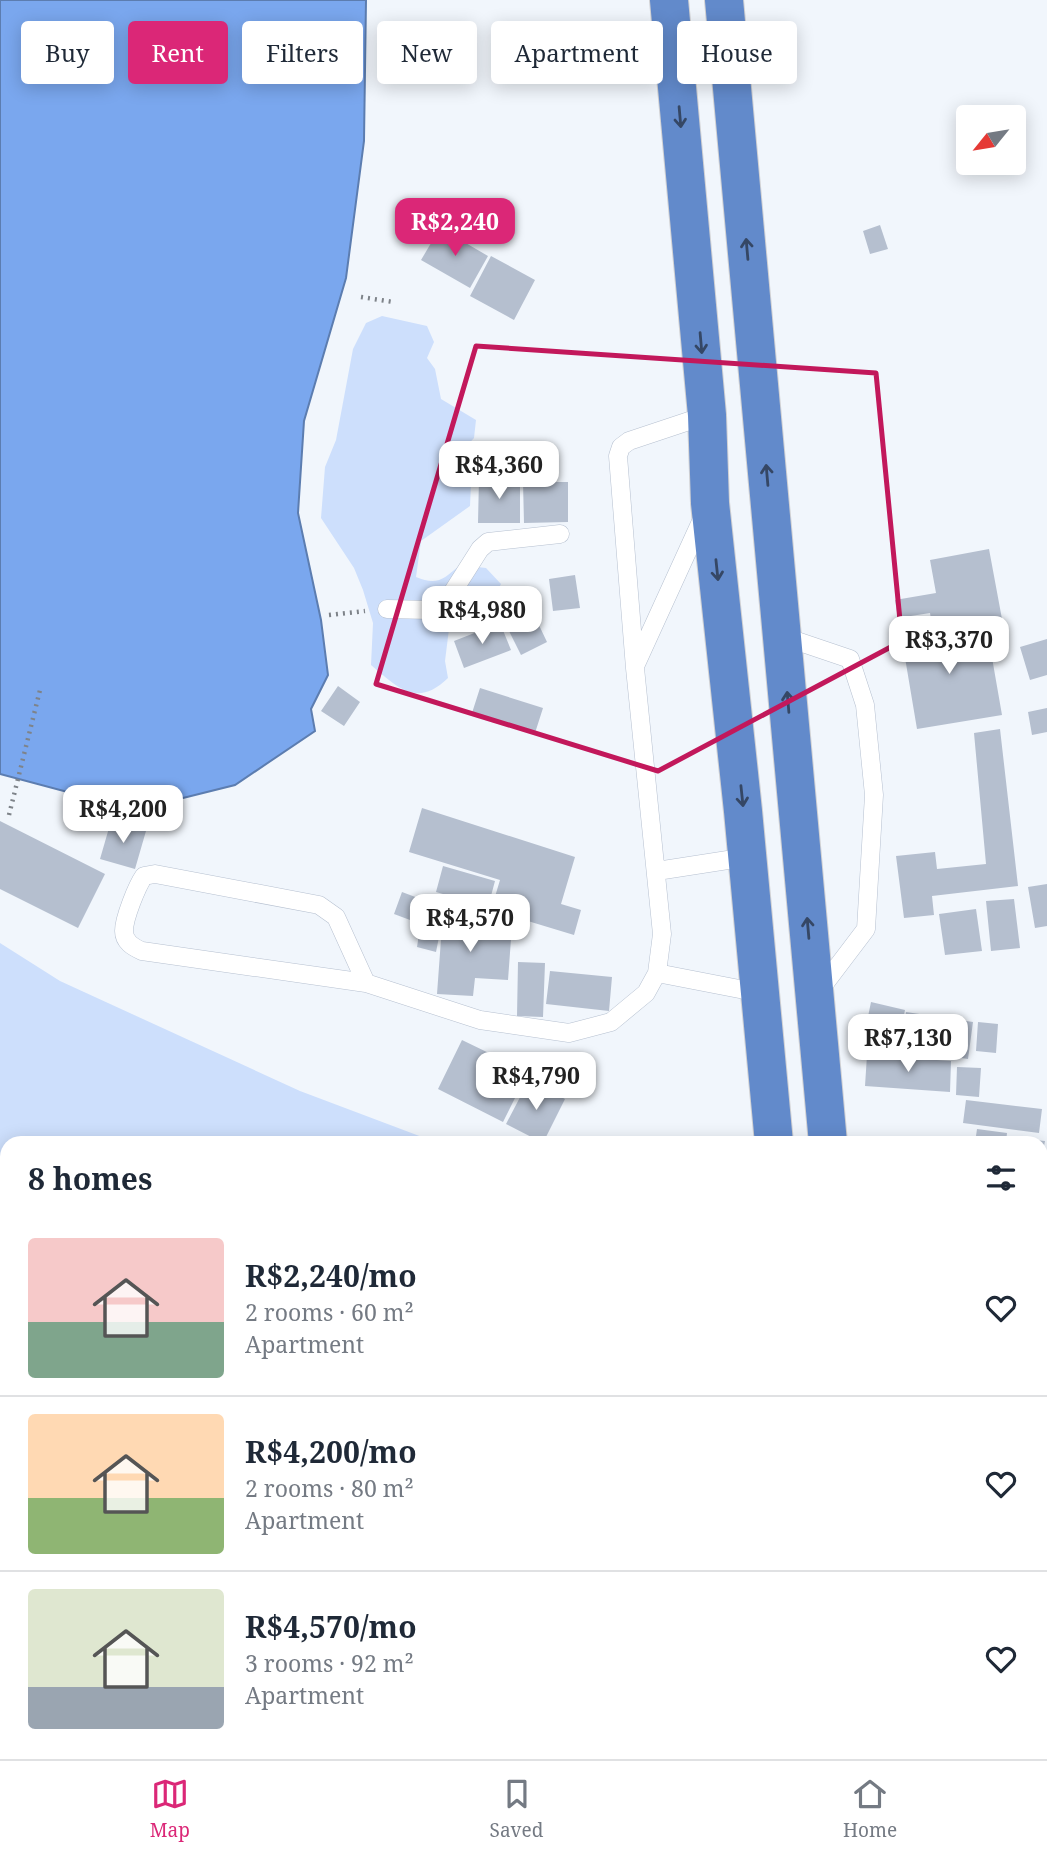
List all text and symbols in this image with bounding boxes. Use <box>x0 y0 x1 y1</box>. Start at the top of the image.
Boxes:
chip: Buy <box>21 21 114 84</box>
chip: Rent <box>128 21 228 84</box>
chip: Filters <box>242 21 363 84</box>
chip: New <box>377 21 477 84</box>
chip: Apartment <box>491 21 663 84</box>
chip: House <box>677 21 797 84</box>
one-way arrow <box>674 105 687 128</box>
north arrow <box>956 105 1026 175</box>
map controls <box>956 105 1026 175</box>
pin: R$2,240 <box>390 198 520 258</box>
text: R$2,240 <box>411 205 499 237</box>
one-way arrow <box>740 238 753 260</box>
one-way arrow <box>695 332 708 354</box>
pin: R$4,360 <box>434 442 564 501</box>
text: R$4,360 <box>455 448 543 480</box>
one-way arrow <box>760 464 773 487</box>
one-way arrow <box>711 558 724 581</box>
pin: R$4,980 <box>417 586 547 646</box>
text: R$4,980 <box>438 593 526 625</box>
pin: R$3,370 <box>884 616 1014 676</box>
text: R$3,370 <box>905 623 993 655</box>
one-way arrow <box>781 691 794 714</box>
one-way arrow <box>735 784 748 807</box>
pin: R$4,200 <box>58 786 188 845</box>
text: R$4,200 <box>79 792 167 824</box>
pin: R$4,570 <box>405 894 535 954</box>
text: R$4,570 <box>426 901 514 933</box>
one-way arrow <box>801 918 814 940</box>
pin: R$7,130 <box>843 1014 973 1074</box>
text: R$7,130 <box>864 1021 952 1053</box>
pin: R$4,790 <box>471 1052 601 1112</box>
text: R$4,790 <box>492 1059 580 1091</box>
text: 8 homes <box>28 1158 152 1199</box>
icon: filters <box>982 1159 1020 1197</box>
text: R$2,240/mo <box>245 1255 417 1296</box>
icon: home <box>84 1266 168 1350</box>
icon: heart <box>982 1289 1020 1327</box>
text: 2 rooms · 60 m² <box>245 1296 414 1328</box>
text: Apartment <box>245 1328 364 1360</box>
text: R$4,200/mo <box>245 1431 417 1472</box>
icon: home <box>84 1442 168 1526</box>
icon: heart <box>982 1465 1020 1503</box>
text: 2 rooms · 80 m² <box>245 1472 414 1504</box>
text: Apartment <box>245 1504 364 1536</box>
text: R$4,570/mo <box>245 1606 417 1647</box>
icon: home <box>84 1617 168 1701</box>
icon: heart <box>982 1640 1020 1678</box>
text: 3 rooms · 92 m² <box>245 1647 414 1679</box>
text: Apartment <box>245 1679 364 1711</box>
tab: Map <box>150 1775 190 1843</box>
tab: Saved <box>490 1775 543 1843</box>
tab: Home <box>843 1775 897 1843</box>

